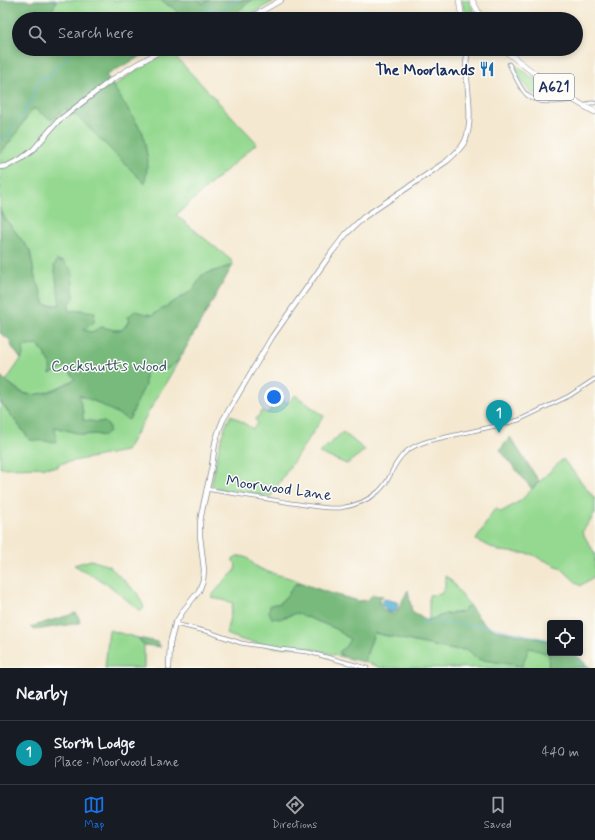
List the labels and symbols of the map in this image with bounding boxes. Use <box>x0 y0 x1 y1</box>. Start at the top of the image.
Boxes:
place label: The Moorlands <box>375 60 475 81</box>
restaurant icon: The Moorlands <box>478 60 496 78</box>
road number: A621 <box>534 74 574 100</box>
park label: Cockshutts Wood <box>51 356 167 377</box>
your location <box>264 387 284 407</box>
pin: 1 <box>486 400 512 433</box>
street label: Moorwood Lane <box>225 471 333 506</box>

